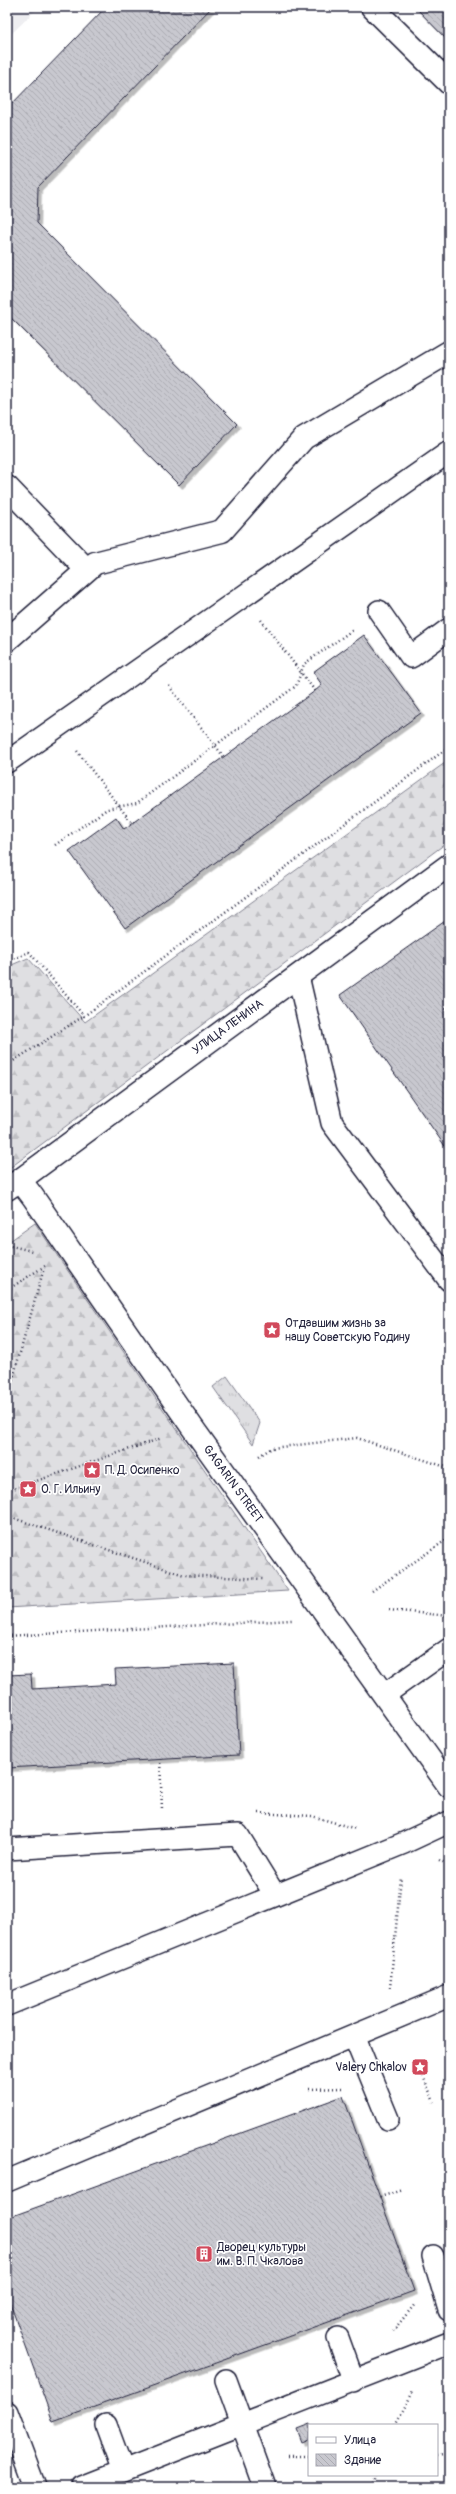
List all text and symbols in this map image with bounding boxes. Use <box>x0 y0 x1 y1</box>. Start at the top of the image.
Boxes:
street label: УЛИЦА ЛЕНИНА <box>190 996 267 1058</box>
place label: Отдавшим жизнь за нашу Советскую Родину <box>285 1316 410 1345</box>
place icon: Отдавшим жизнь за нашу Советскую Родину <box>262 1320 282 1340</box>
street label: GAGARIN STREET <box>200 1442 266 1526</box>
place icon: П. Д. Осипенко <box>82 1460 102 1480</box>
place label: П. Д. Осипенко <box>105 1463 180 1478</box>
place icon: О. Г. Ильину <box>18 1479 38 1499</box>
place label: О. Г. Ильину <box>41 1482 100 1497</box>
place icon: Valery Chkalov <box>410 2057 430 2077</box>
place label: Valery Chkalov <box>335 2060 407 2075</box>
place label: Дворец культуры им. В. П. Чкалова <box>216 2240 306 2269</box>
building icon: Дворец культуры им. В. П. Чкалова <box>194 2244 214 2264</box>
legend <box>308 2424 438 2476</box>
text: Улица <box>344 2433 376 2448</box>
text: Здание <box>344 2453 381 2468</box>

